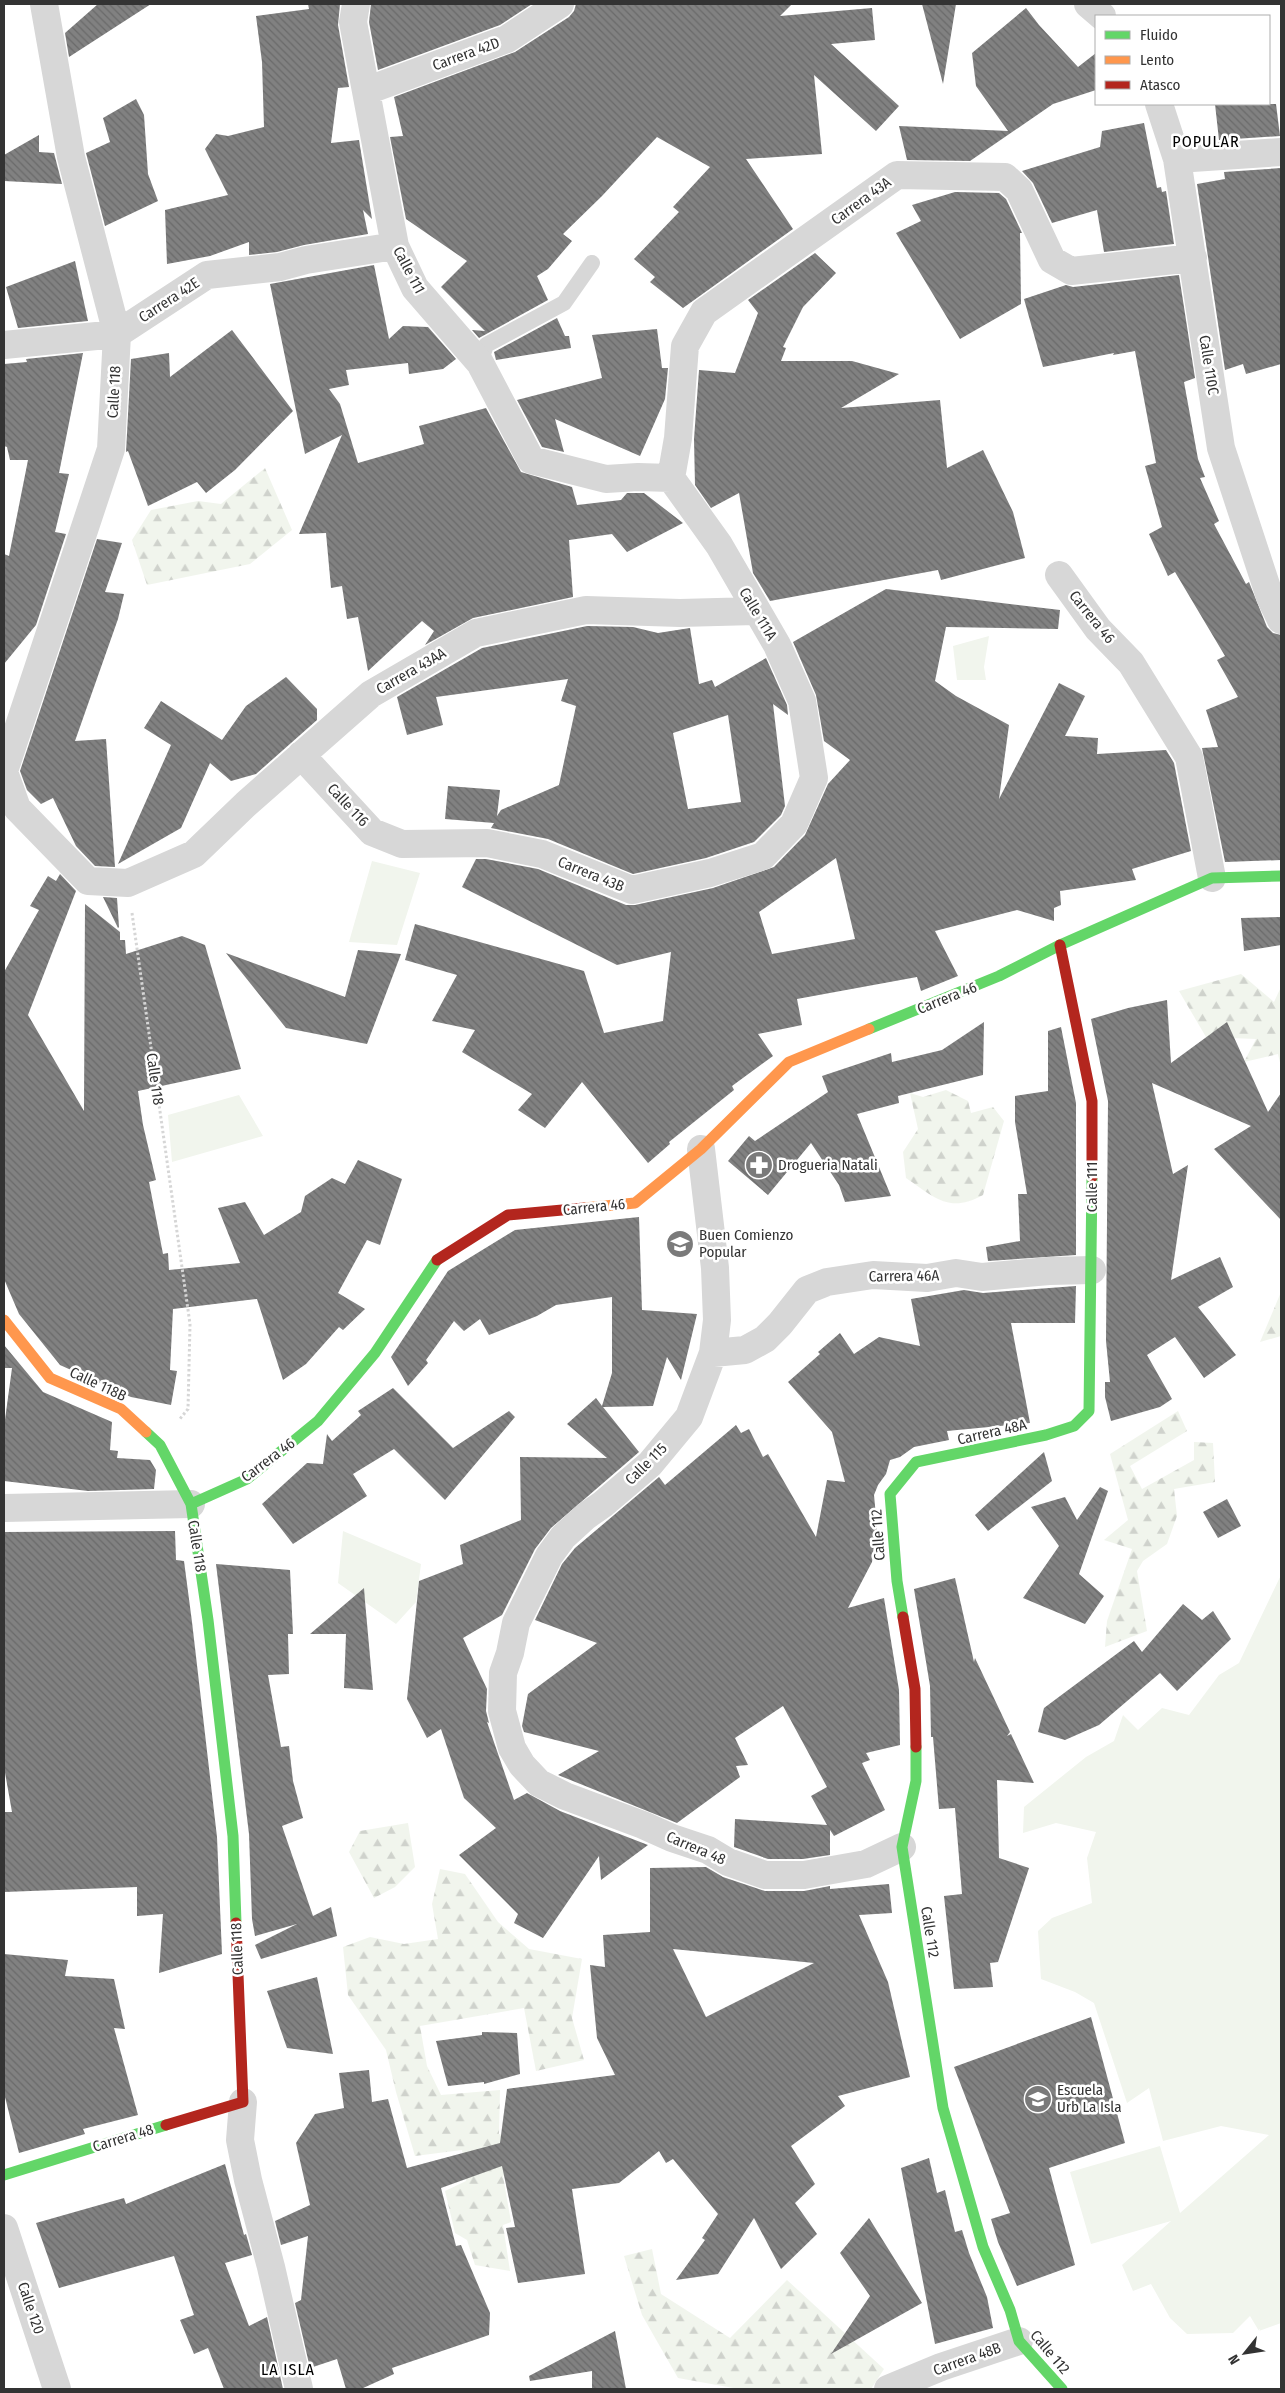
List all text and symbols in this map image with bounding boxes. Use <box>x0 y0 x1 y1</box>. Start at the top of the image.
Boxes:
legend <box>1095 15 1270 105</box>
text: Fluido <box>1140 26 1178 44</box>
street label: Carrera 42D <box>430 34 502 74</box>
text: Lento <box>1140 51 1174 69</box>
text: Atasco <box>1140 76 1180 94</box>
district label: POPULAR <box>1172 132 1240 151</box>
street label: Carrera 43A <box>828 173 895 229</box>
street label: Calle 111 <box>389 243 429 297</box>
street label: Carrera 42E <box>135 274 203 326</box>
street label: Calle 110C <box>1195 334 1223 397</box>
street label: Calle 118 <box>104 365 124 419</box>
street label: Calle 111A <box>735 584 781 644</box>
street label: Carrera 46 <box>1065 587 1119 647</box>
street label: Carrera 43AA <box>373 644 449 698</box>
street label: Calle 116 <box>324 780 372 830</box>
street label: Carrera 43B <box>555 853 627 895</box>
street label: Carrera 46 <box>915 978 979 1018</box>
street label: Calle 118 <box>142 1052 168 1106</box>
pharmacy icon: Drogueria Natali <box>744 1150 774 1180</box>
place label: Drogueria Natali <box>778 1156 878 1174</box>
street label: Calle 111 <box>1083 1162 1101 1212</box>
street label: Carrera 46 <box>562 1195 626 1219</box>
place label: Buen Comienzo Popular <box>699 1226 794 1261</box>
school or university icon: Buen Comienzo Popular <box>665 1229 695 1259</box>
street label: Carrera 46A <box>869 1266 940 1286</box>
street label: Calle 118B <box>67 1363 129 1405</box>
street label: Carrera 48A <box>956 1415 1029 1449</box>
street label: Carrera 46 <box>238 1434 298 1486</box>
street label: Calle 115 <box>621 1439 671 1489</box>
street label: Calle 112 <box>867 1508 889 1561</box>
street label: Calle 118 <box>184 1519 210 1573</box>
street label: Carrera 48 <box>664 1827 728 1869</box>
street label: Calle 112 <box>917 1905 943 1959</box>
street label: Calle 118 <box>227 1922 247 1976</box>
place label: Escuela Urb La Isla <box>1057 2081 1122 2116</box>
school or university icon: Escuela Urb La Isla <box>1023 2084 1053 2114</box>
street label: Carrera 48 <box>90 2120 156 2156</box>
street label: Calle 120 <box>14 2280 48 2336</box>
street label: Calle 112 <box>1027 2326 1074 2378</box>
north arrow <box>1220 2328 1270 2378</box>
street label: Carrera 48B <box>931 2338 1003 2380</box>
text: N <box>1225 2351 1244 2367</box>
district label: LA ISLA <box>261 2360 315 2379</box>

